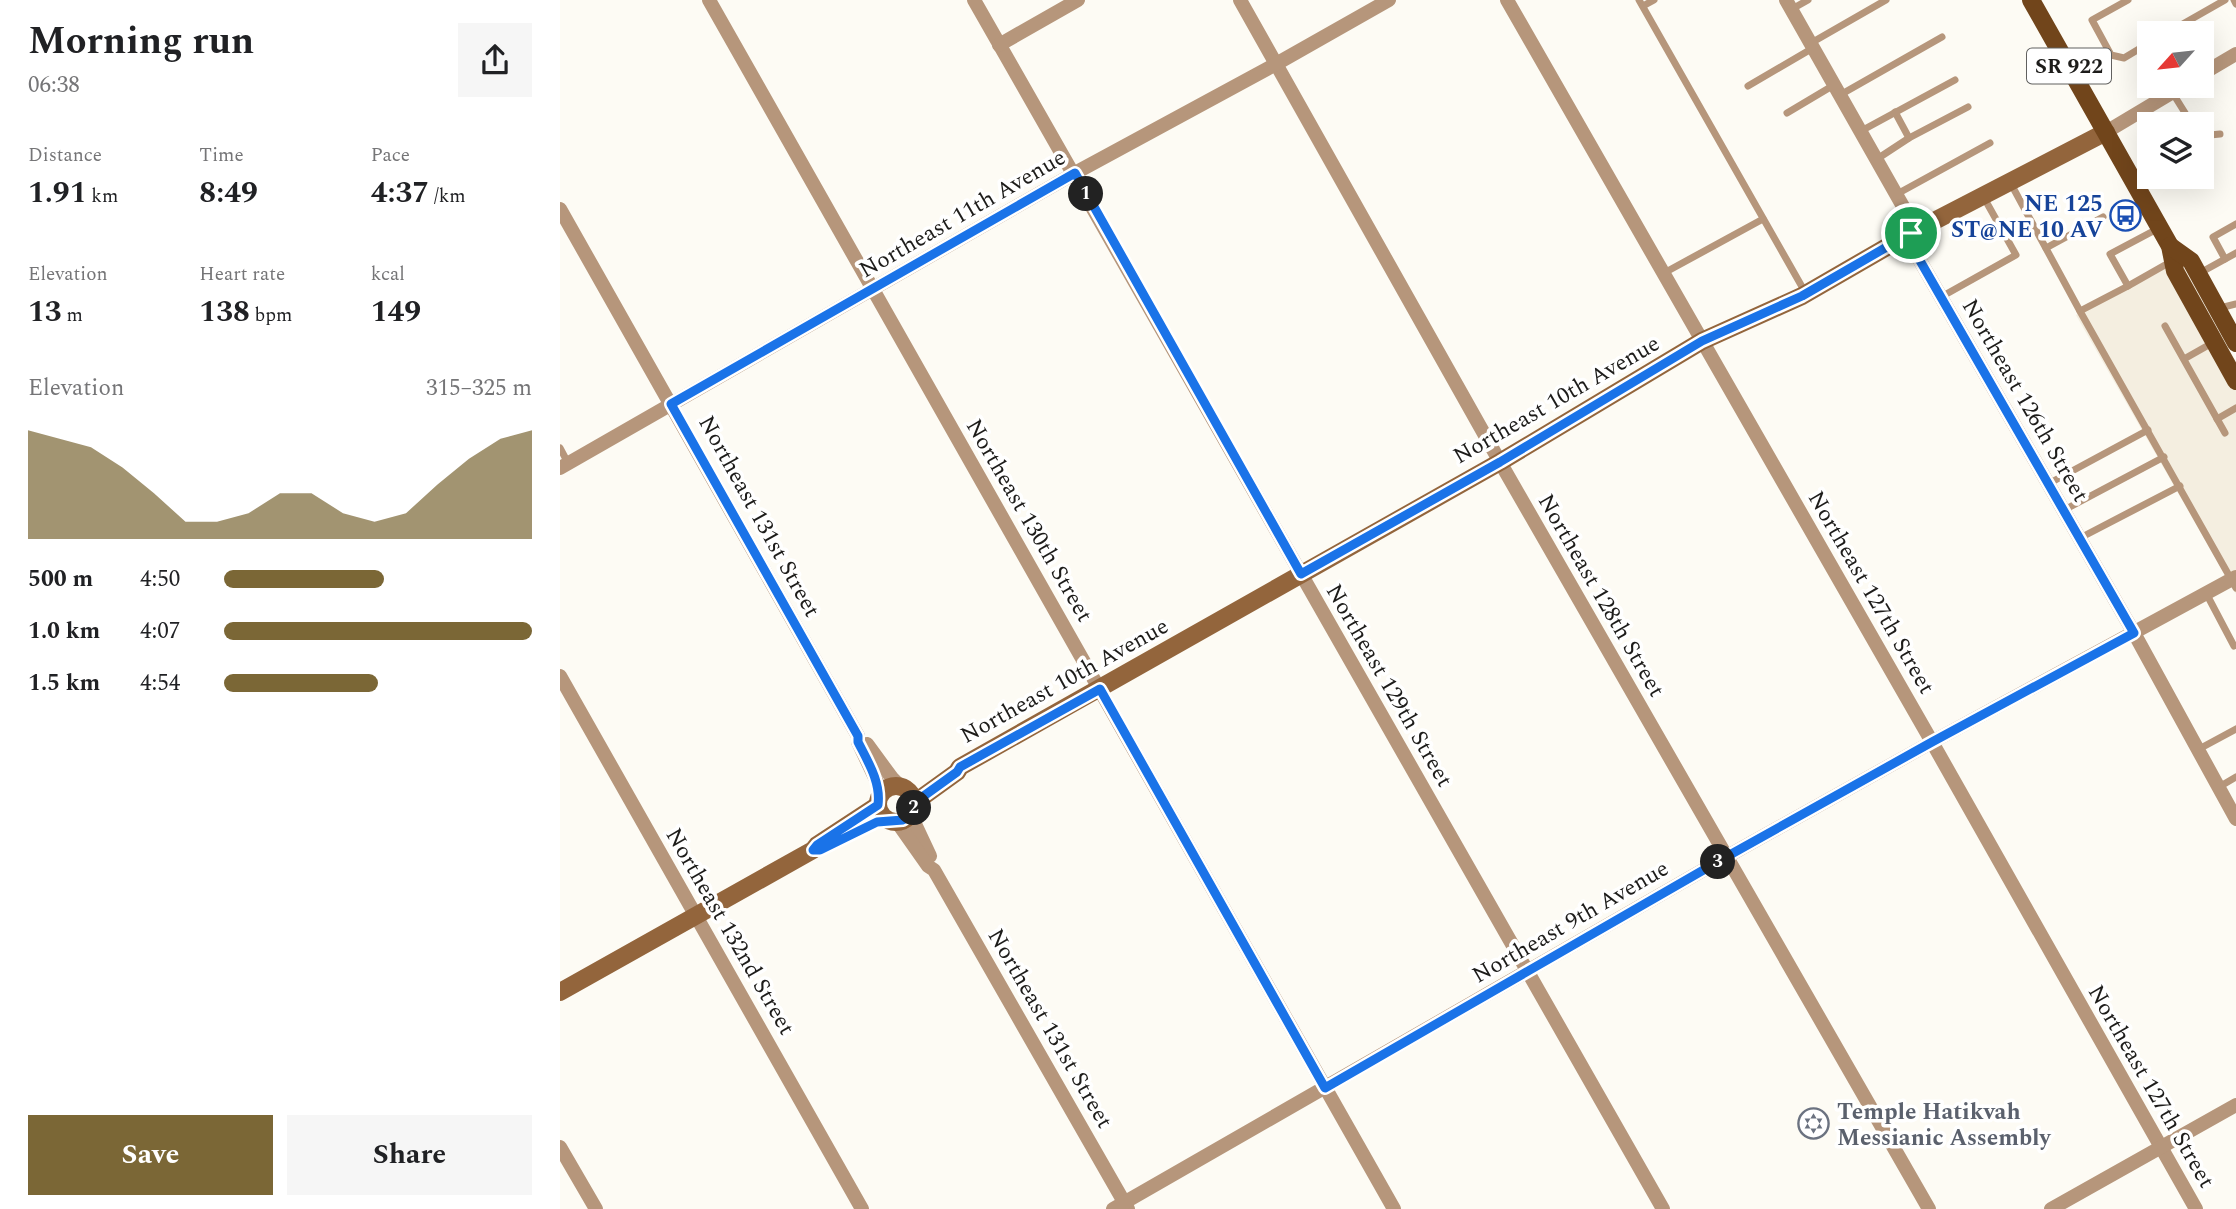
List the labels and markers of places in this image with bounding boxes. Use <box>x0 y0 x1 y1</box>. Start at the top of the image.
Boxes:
pin: 1 <box>1068 176 1104 212</box>
place label: NE 125 ST@NE 10 AV <box>1951 187 2103 248</box>
bus stop icon: NE 125 ST@NE 10 AV <box>2109 199 2143 233</box>
pin <box>1881 203 1941 263</box>
pin: 2 <box>896 790 932 826</box>
pin: 3 <box>1700 844 1736 880</box>
place label: Temple Hatikvah Messianic Assembly <box>1837 1095 2052 1156</box>
synagogue icon: Temple Hatikvah Messianic Assembly <box>1797 1107 1831 1141</box>

